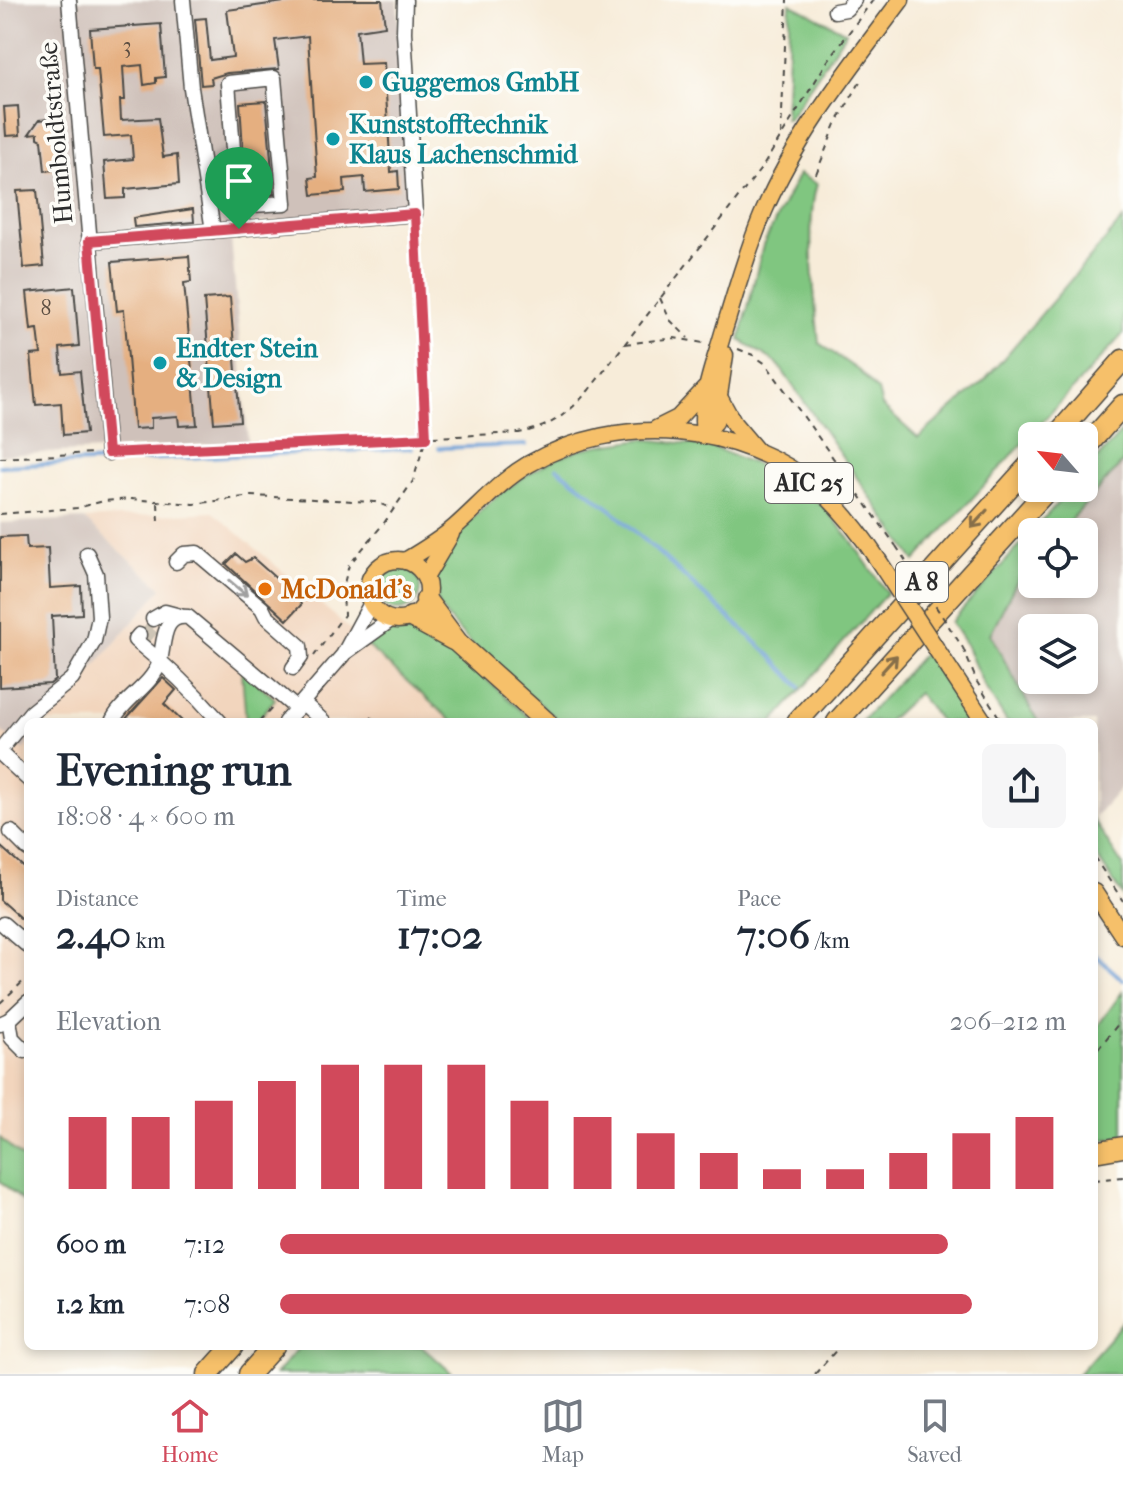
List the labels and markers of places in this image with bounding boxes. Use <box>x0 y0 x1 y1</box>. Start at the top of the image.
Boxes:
place label: Guggemos GmbH <box>382 67 580 98</box>
marker: Guggemos GmbH <box>357 73 375 91</box>
place label: Kunststofftechnik Klaus Lachenschmid <box>349 109 578 170</box>
marker: Kunststofftechnik Klaus Lachenschmid <box>324 130 342 148</box>
pin <box>205 147 273 229</box>
place label: Endter Stein & Design <box>176 333 319 394</box>
marker: Endter Stein & Design <box>151 354 169 372</box>
place label: McDonald's <box>281 574 412 605</box>
marker: McDonald's <box>256 580 274 598</box>

